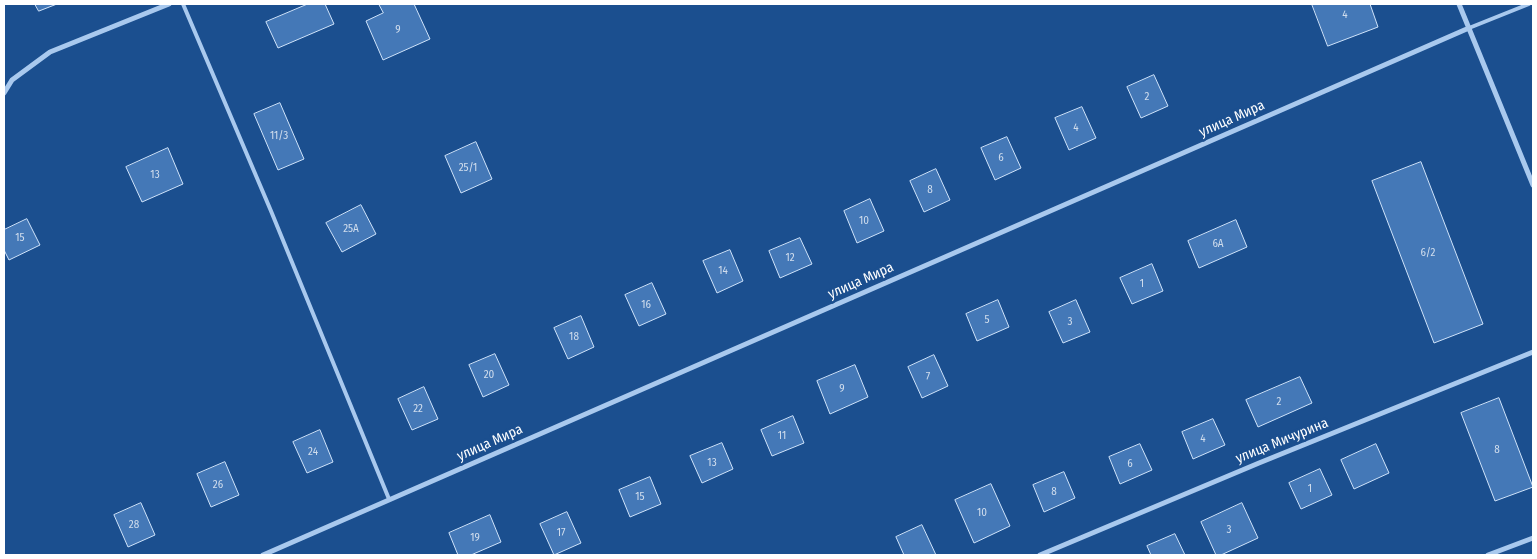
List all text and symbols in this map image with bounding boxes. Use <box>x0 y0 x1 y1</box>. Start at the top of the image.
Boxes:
house number: 4 <box>1342 8 1348 22</box>
house number: 9 <box>395 23 401 37</box>
house number: 2 <box>1145 90 1149 104</box>
street label: улица Мира <box>1197 97 1267 141</box>
house number: 4 <box>1073 121 1079 135</box>
house number: 11/3 <box>270 129 288 143</box>
house number: 6 <box>998 151 1004 165</box>
house number: 25/1 <box>459 161 477 175</box>
house number: 13 <box>150 168 160 182</box>
house number: 8 <box>927 183 933 197</box>
house number: 10 <box>859 214 869 228</box>
house number: 25А <box>343 222 359 236</box>
house number: 15 <box>15 231 25 245</box>
house number: 6А <box>1212 237 1224 251</box>
house number: 6/2 <box>1421 246 1435 260</box>
house number: 12 <box>785 251 795 265</box>
street label: улица Мира <box>826 259 896 303</box>
house number: 14 <box>718 264 728 278</box>
house number: 1 <box>1140 277 1144 291</box>
house number: 16 <box>641 298 651 312</box>
house number: 5 <box>984 313 990 327</box>
house number: 3 <box>1068 315 1072 329</box>
house number: 18 <box>569 330 579 344</box>
house number: 20 <box>484 368 494 382</box>
house number: 7 <box>926 370 930 384</box>
house number: 9 <box>839 382 845 396</box>
house number: 2 <box>1277 395 1281 409</box>
house number: 22 <box>413 402 423 416</box>
street label: улица Мичурина <box>1233 415 1331 467</box>
street label: улица Мира <box>455 421 525 465</box>
house number: 11 <box>778 429 786 443</box>
house number: 4 <box>1200 432 1206 446</box>
house number: 8 <box>1494 443 1500 457</box>
house number: 24 <box>308 445 318 459</box>
house number: 13 <box>707 456 717 470</box>
house number: 6 <box>1127 457 1133 471</box>
house number: 26 <box>213 478 223 492</box>
house number: 1 <box>1308 482 1312 496</box>
house number: 8 <box>1051 485 1057 499</box>
house number: 15 <box>635 490 645 504</box>
house number: 10 <box>977 506 987 520</box>
house number: 28 <box>129 518 139 532</box>
house number: 3 <box>1227 523 1231 537</box>
house number: 17 <box>557 526 565 540</box>
house number: 19 <box>470 531 480 545</box>

